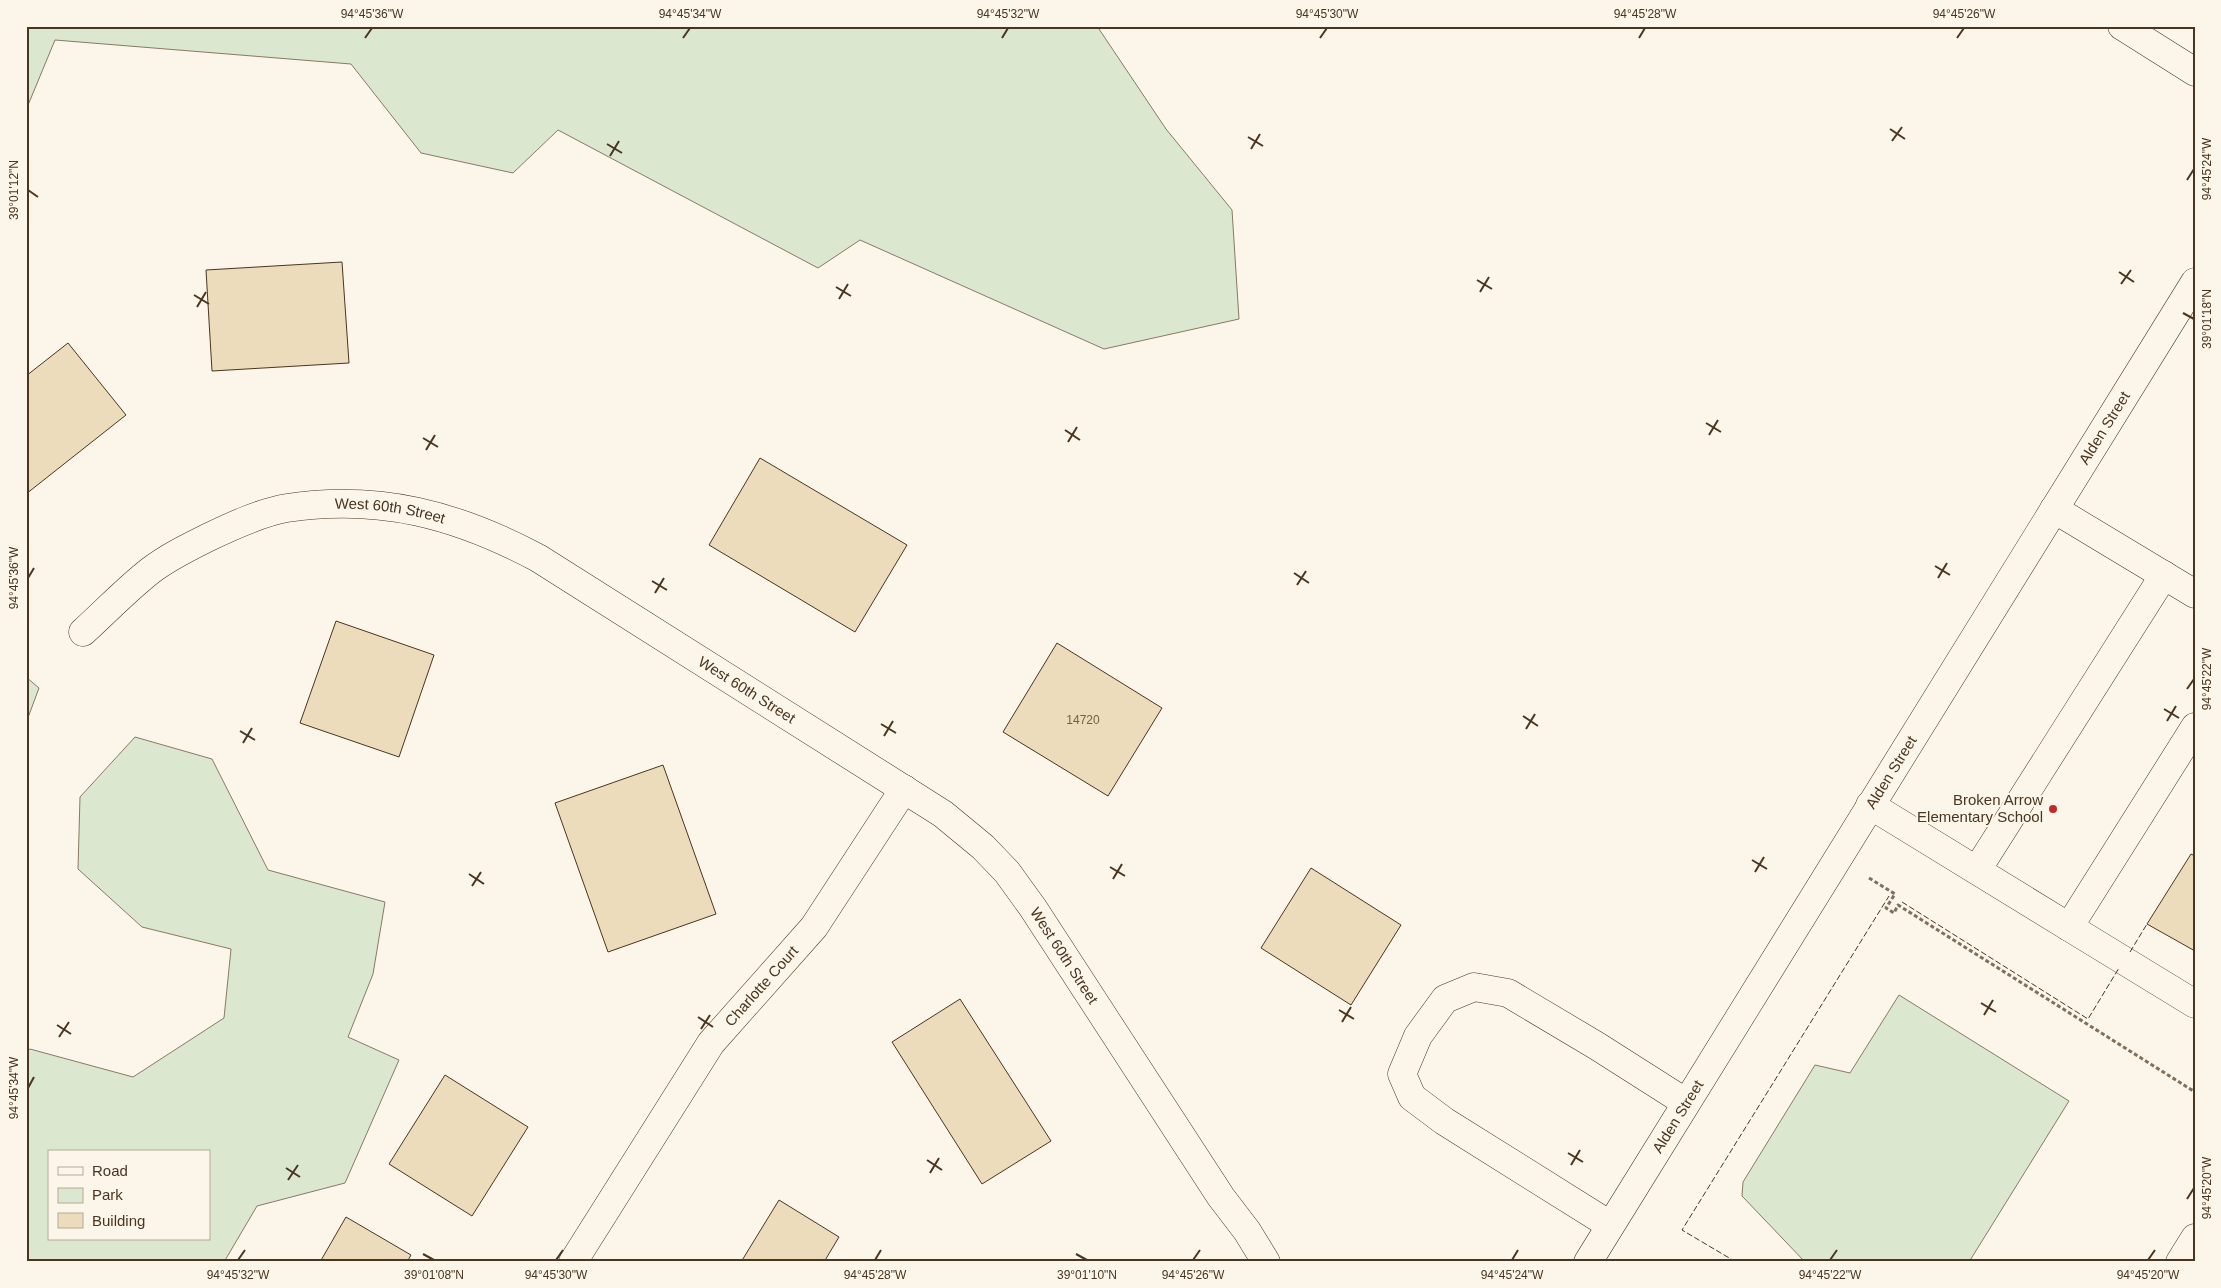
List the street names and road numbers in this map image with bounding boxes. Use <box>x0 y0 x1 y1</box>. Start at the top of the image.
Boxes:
street label: Alden Street <box>2075 387 2134 467</box>
street label: West 60th Street <box>335 495 448 527</box>
street label: West 60th Street <box>695 653 799 727</box>
street label: Alden Street <box>1862 732 1920 812</box>
street label: West 60th Street <box>1027 904 1102 1007</box>
street label: Charlotte Court <box>721 941 802 1029</box>
street label: Alden Street <box>1649 1076 1707 1156</box>

